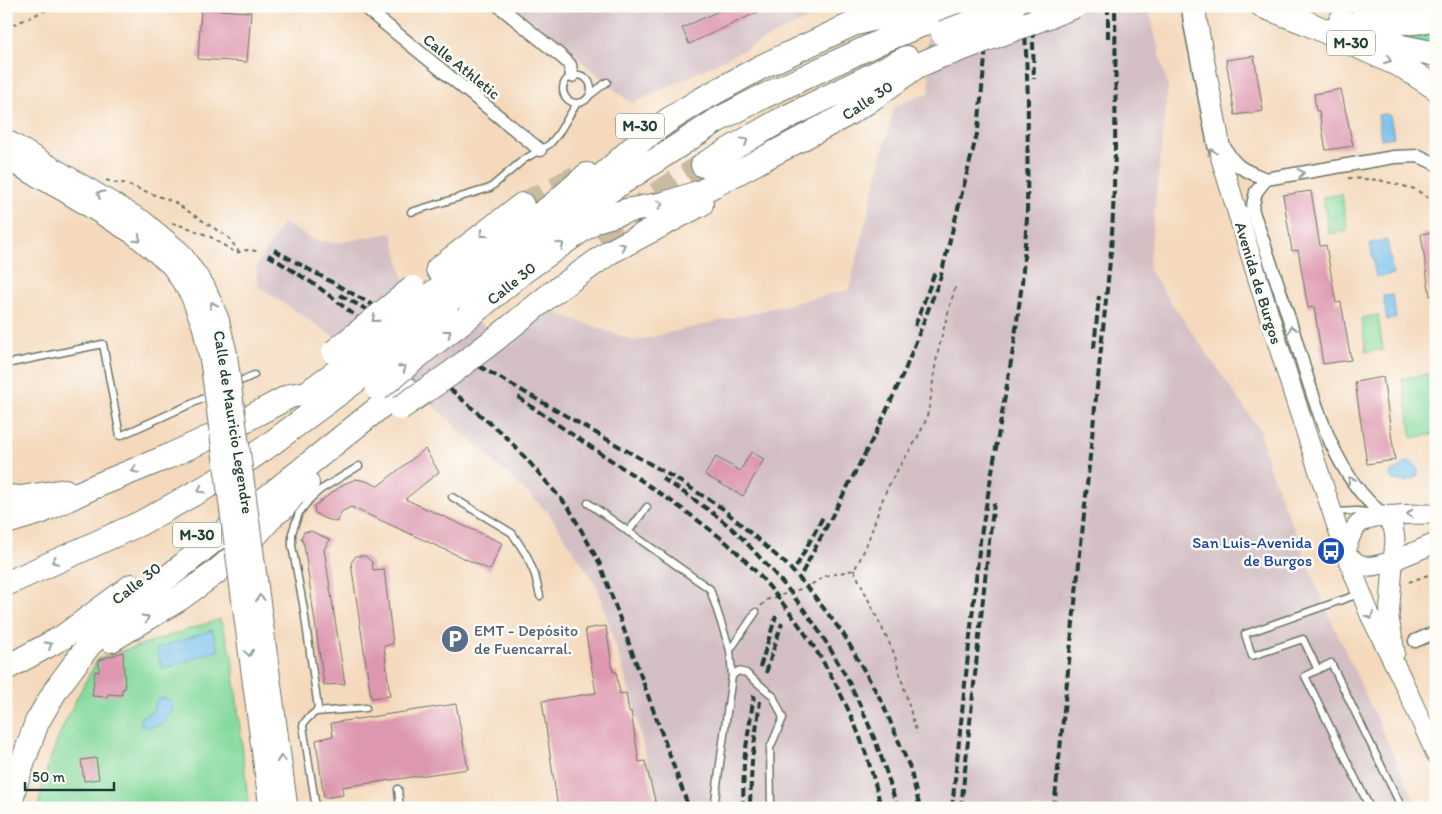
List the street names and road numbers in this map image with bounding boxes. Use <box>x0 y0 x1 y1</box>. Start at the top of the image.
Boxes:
street label: Calle Athletic <box>419 30 504 103</box>
road number: M-30 <box>1327 30 1375 56</box>
street label: Calle 30 <box>838 76 896 124</box>
road number: M-30 <box>616 114 664 138</box>
street label: Avenida de Burgos <box>1231 220 1286 347</box>
street label: Calle 30 <box>483 258 540 309</box>
street label: Calle de Mauricio Legendre <box>210 329 257 515</box>
road number: M-30 <box>173 522 221 548</box>
street label: Calle 30 <box>108 558 165 609</box>

